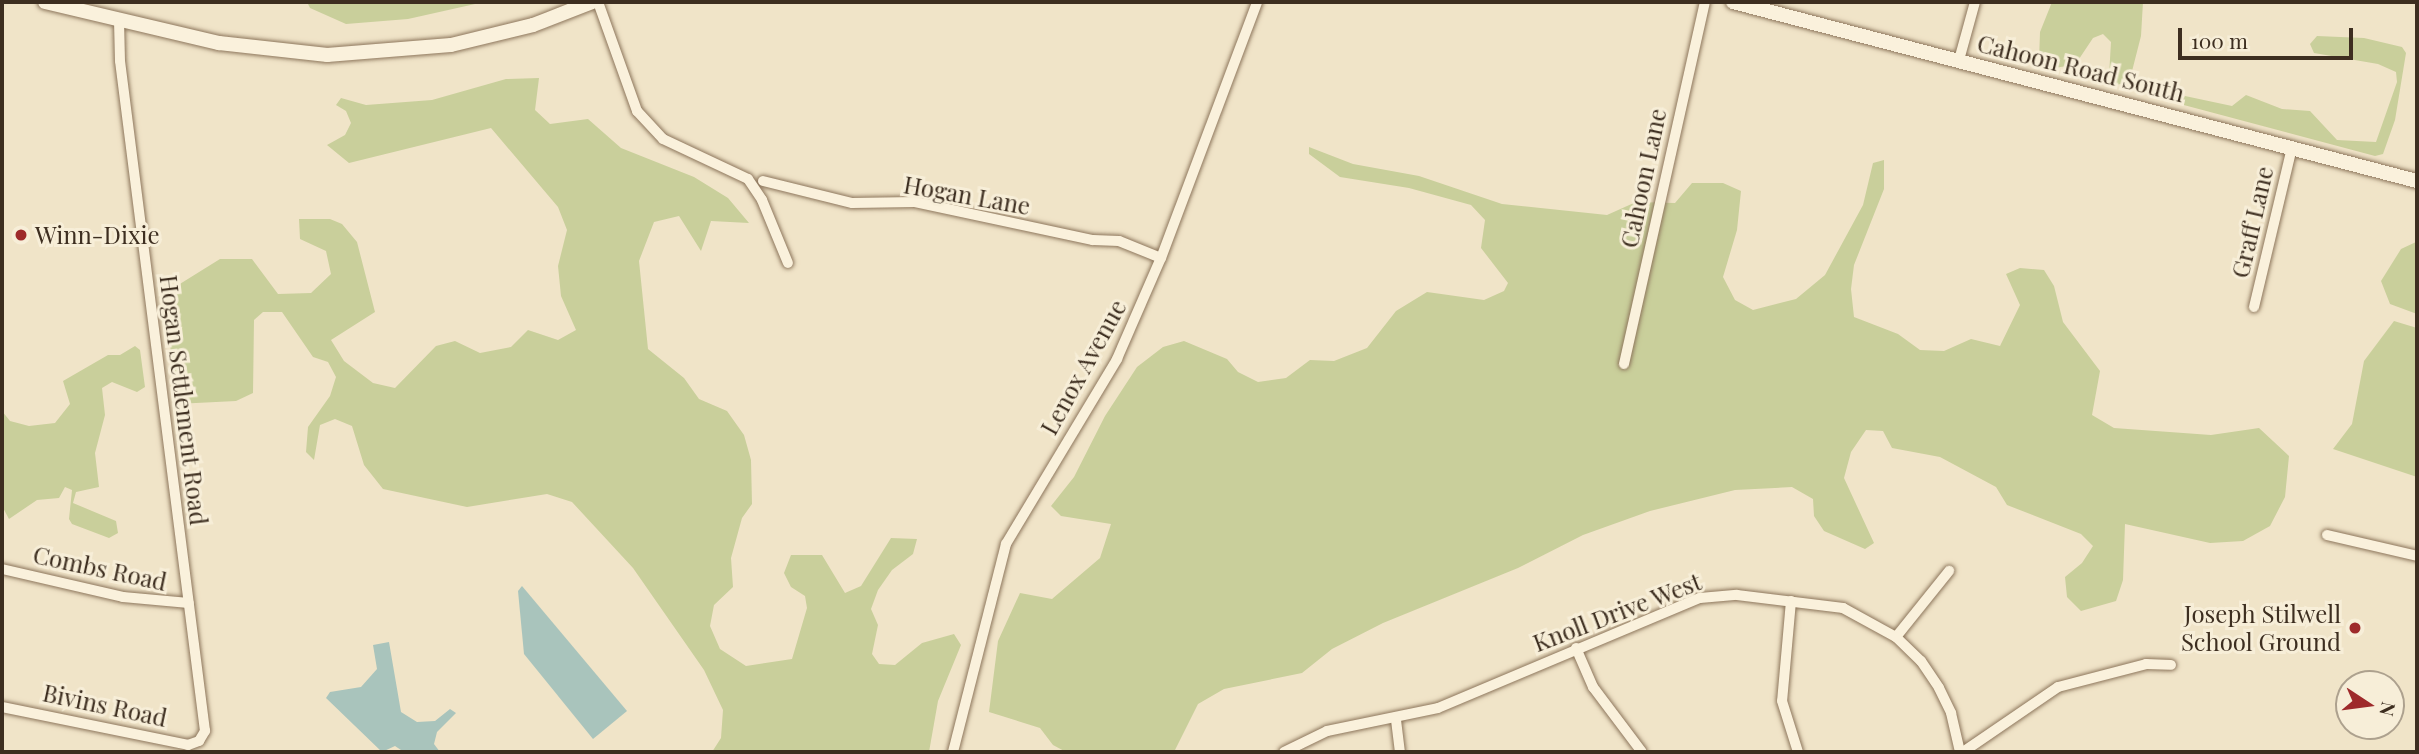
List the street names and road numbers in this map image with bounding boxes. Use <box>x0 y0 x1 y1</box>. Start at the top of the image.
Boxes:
street label: Cahoon Road South <box>1974 28 2188 108</box>
street label: Cahoon Lane <box>1614 106 1672 250</box>
street label: Graff Lane <box>2225 163 2279 281</box>
street label: Hogan Lane <box>901 170 1033 220</box>
street label: Hogan Settlement Road <box>154 273 214 527</box>
street label: Lenox Avenue <box>1034 294 1132 440</box>
street label: Combs Road <box>31 540 169 596</box>
street label: Knoll Drive West <box>1528 567 1706 657</box>
street label: Bivins Road <box>40 678 170 732</box>

